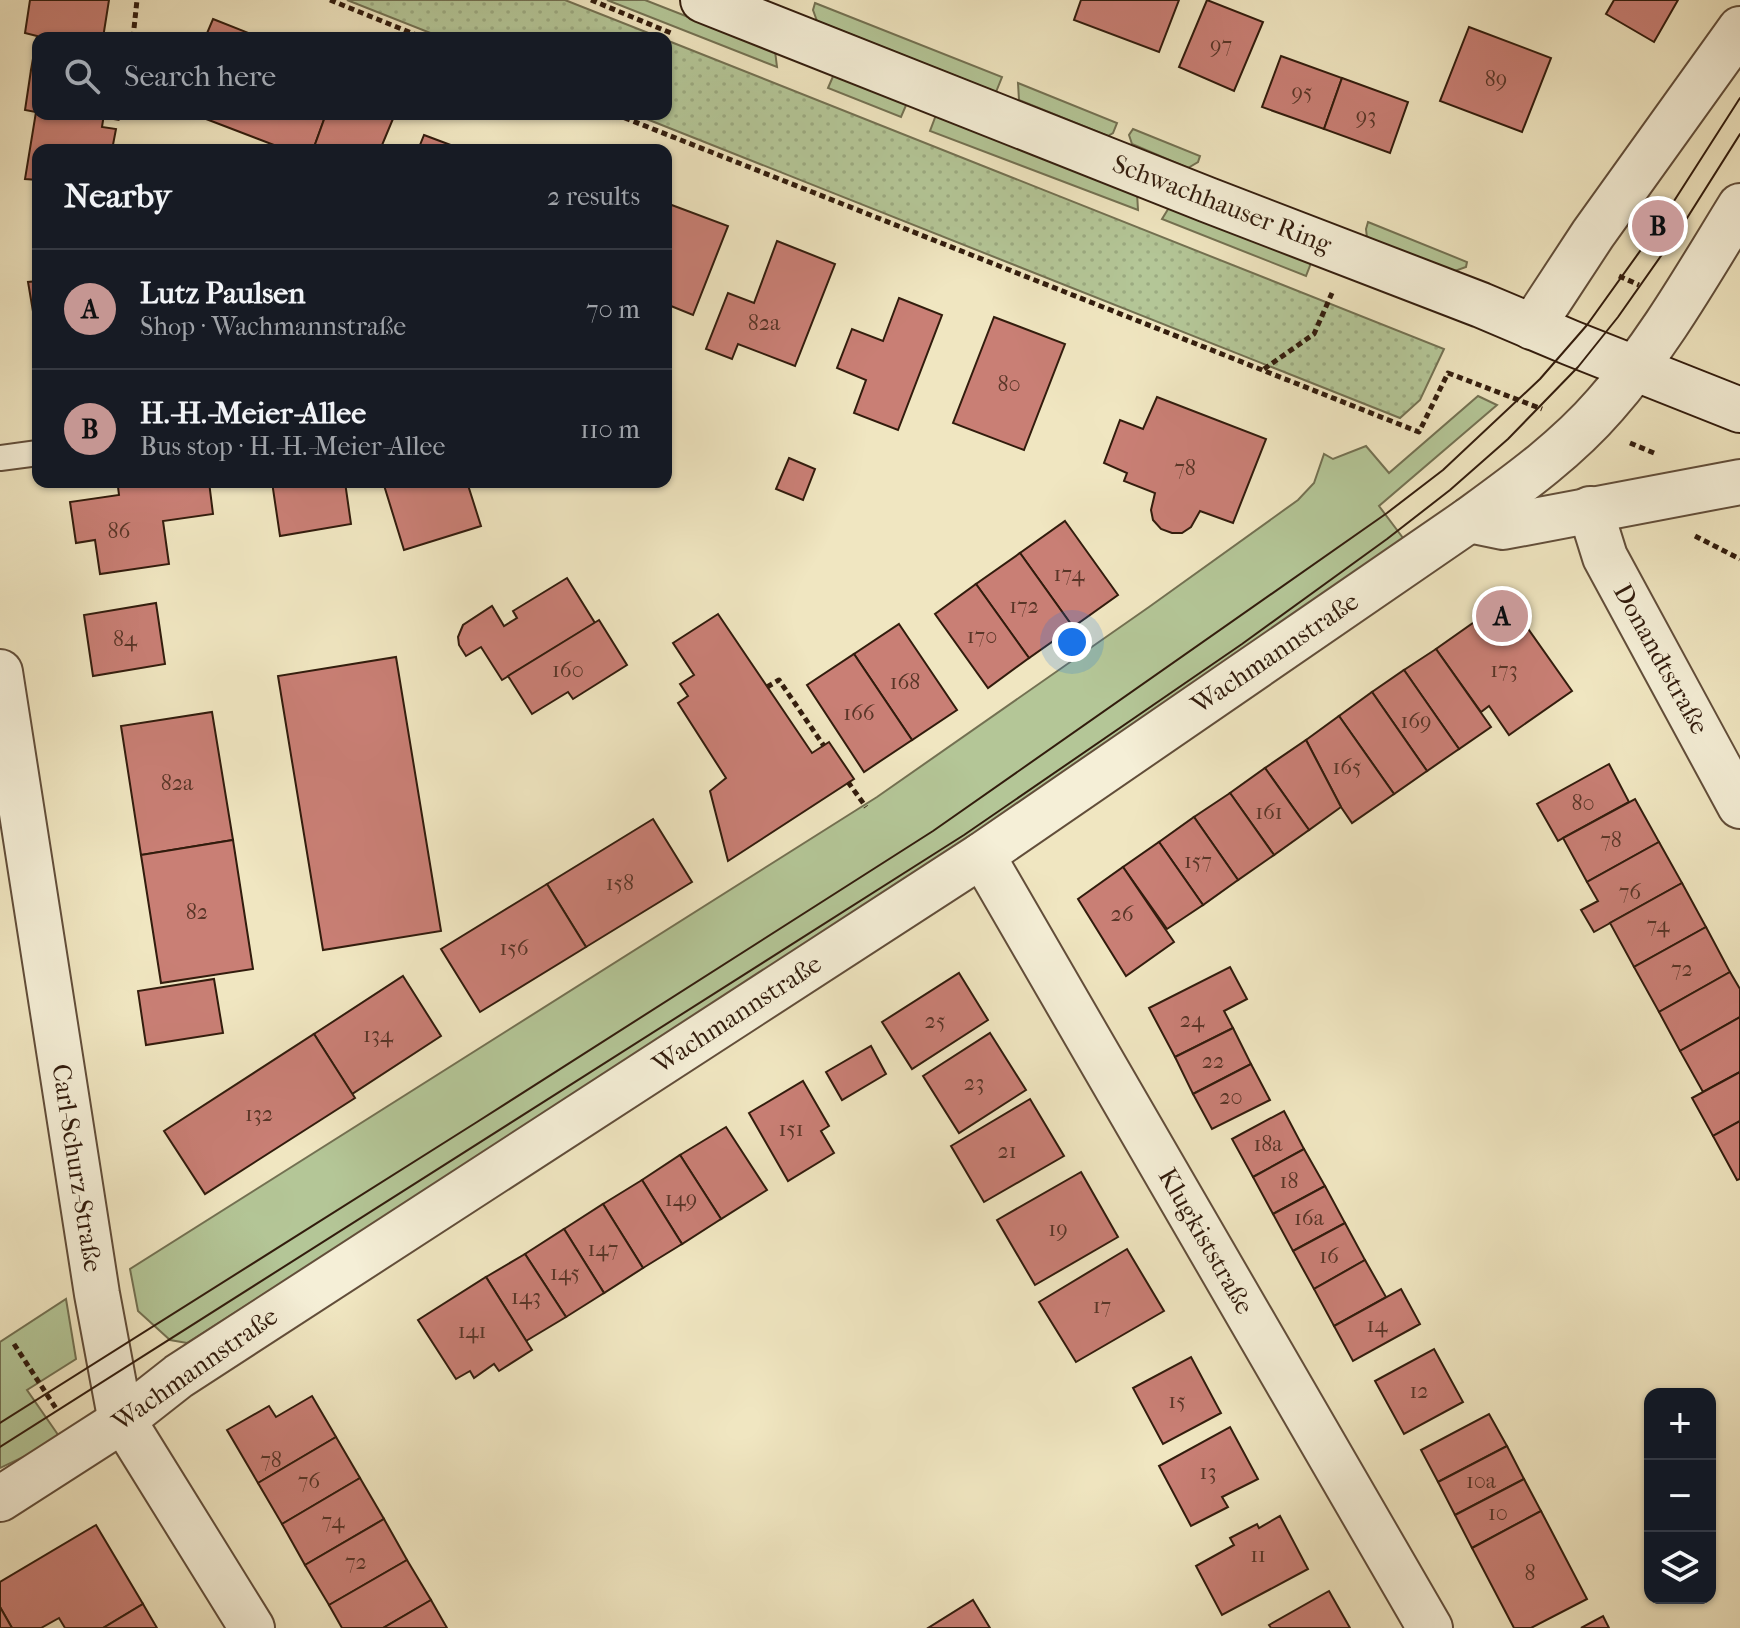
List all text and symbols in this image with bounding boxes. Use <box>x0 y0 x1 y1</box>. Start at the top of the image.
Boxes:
search box <box>32 32 672 120</box>
house number: 97 <box>1210 32 1232 58</box>
icon: search <box>60 54 104 98</box>
text: Search here <box>124 59 276 94</box>
house number: 89 <box>1485 66 1507 92</box>
house number: 95 <box>1291 79 1313 105</box>
house number: 93 <box>1356 103 1376 129</box>
street label: Schwachhauser Ring <box>1108 148 1337 260</box>
text: Nearby <box>64 176 171 216</box>
text: 2 results <box>547 181 640 212</box>
pin: B <box>1632 196 1684 256</box>
text: Lutz Paulsen <box>140 276 306 311</box>
text: A <box>82 294 98 325</box>
text: 70 m <box>586 294 640 325</box>
house number: 82a <box>748 310 781 336</box>
text: Shop · Wachmannstraße <box>140 311 406 342</box>
house number: 80 <box>997 371 1021 397</box>
text: H.-H.-Meier-Allee <box>140 396 366 431</box>
text: B <box>82 414 98 445</box>
text: 110 m <box>580 414 640 445</box>
text: Bus stop · H.-H.-Meier-Allee <box>140 431 445 462</box>
house number: 78 <box>1174 455 1196 481</box>
house number: 86 <box>108 518 131 544</box>
house number: 174 <box>1054 561 1085 587</box>
street label: Donandtstraße <box>1607 578 1715 740</box>
street label: Wachmannstraße <box>1185 586 1364 721</box>
pin: A <box>1476 586 1528 646</box>
house number: 172 <box>1009 593 1039 619</box>
your location <box>1052 622 1092 662</box>
house number: 170 <box>967 623 997 649</box>
house number: 84 <box>113 626 138 652</box>
house number: 160 <box>552 657 584 683</box>
house number: 173 <box>1490 657 1518 683</box>
house number: 168 <box>890 669 920 695</box>
house number: 166 <box>843 700 875 726</box>
house number: 169 <box>1400 708 1432 734</box>
house number: 165 <box>1332 754 1362 780</box>
house number: 82a <box>161 770 194 796</box>
house number: 80 <box>1571 790 1595 816</box>
house number: 161 <box>1255 799 1283 825</box>
house number: 78 <box>1600 827 1622 853</box>
house number: 157 <box>1184 848 1212 874</box>
house number: 158 <box>606 870 634 896</box>
house number: 76 <box>1619 879 1641 905</box>
house number: 82 <box>186 899 208 925</box>
house number: 26 <box>1110 901 1134 927</box>
house number: 74 <box>1646 912 1671 938</box>
house number: 156 <box>499 935 529 961</box>
street label: Wachmannstraße <box>646 948 827 1081</box>
house number: 72 <box>1671 956 1693 982</box>
house number: 24 <box>1180 1007 1205 1033</box>
house number: 25 <box>925 1008 945 1034</box>
house number: 134 <box>363 1022 394 1048</box>
house number: 22 <box>1202 1048 1224 1074</box>
street label: Carl-Schurz-Straße <box>45 1062 109 1274</box>
house number: 23 <box>964 1070 984 1096</box>
house number: 20 <box>1219 1084 1243 1110</box>
house number: 132 <box>245 1101 273 1127</box>
house number: 151 <box>778 1116 804 1142</box>
house number: 18a <box>1253 1131 1283 1157</box>
house number: 21 <box>997 1138 1017 1164</box>
street label: Klugkiststraße <box>1152 1162 1260 1320</box>
house number: 18 <box>1280 1168 1298 1194</box>
house number: 149 <box>665 1186 697 1212</box>
house number: 16a <box>1294 1205 1325 1231</box>
house number: 19 <box>1048 1216 1068 1242</box>
house number: 147 <box>588 1236 618 1262</box>
house number: 16 <box>1319 1243 1339 1269</box>
house number: 145 <box>550 1260 580 1286</box>
house number: 143 <box>511 1284 541 1310</box>
house number: 17 <box>1093 1293 1111 1319</box>
street label: Wachmannstraße <box>106 1300 284 1438</box>
house number: 14 <box>1367 1312 1388 1338</box>
house number: 141 <box>458 1318 486 1344</box>
house number: 12 <box>1409 1378 1429 1404</box>
house number: 15 <box>1168 1388 1186 1414</box>
map controls <box>1644 1388 1716 1604</box>
button: + <box>1644 1388 1716 1460</box>
house number: 78 <box>260 1447 282 1473</box>
house number: 13 <box>1200 1459 1216 1485</box>
button: − <box>1644 1460 1716 1532</box>
house number: 76 <box>298 1468 320 1494</box>
house number: 10a <box>1466 1468 1497 1494</box>
house number: 10 <box>1488 1500 1508 1526</box>
house number: 74 <box>321 1508 346 1534</box>
button: layers <box>1644 1532 1716 1604</box>
house number: 11 <box>1250 1542 1266 1568</box>
house number: 72 <box>345 1549 367 1575</box>
house number: 8 <box>1524 1560 1536 1586</box>

